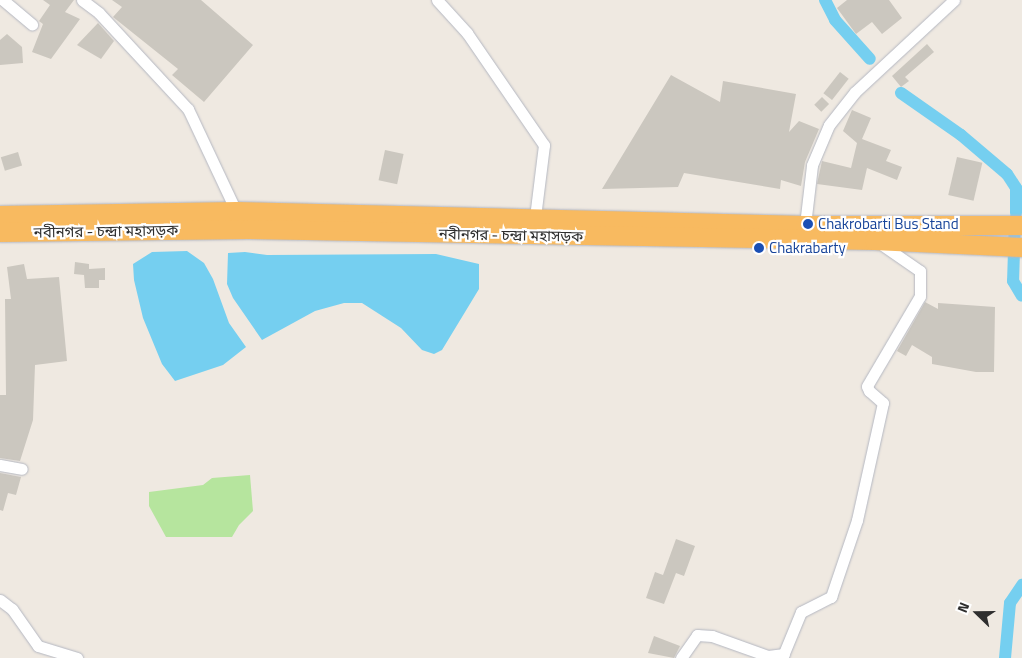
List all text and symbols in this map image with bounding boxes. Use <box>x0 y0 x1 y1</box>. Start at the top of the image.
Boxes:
place label: Chakrobarti Bus Stand <box>818 215 959 233</box>
marker: Chakrobarti Bus Stand <box>802 218 814 230</box>
street label: নবীনগর - চন্দ্রা মহাসড়ক <box>34 221 178 241</box>
street label: নবীনগর - চন্দ্রা মহাসড়ক <box>439 225 583 245</box>
place label: Chakrabarty <box>769 239 846 257</box>
marker: Chakrabarty <box>753 242 765 254</box>
north arrow <box>952 588 1002 638</box>
text: N <box>951 599 974 616</box>

